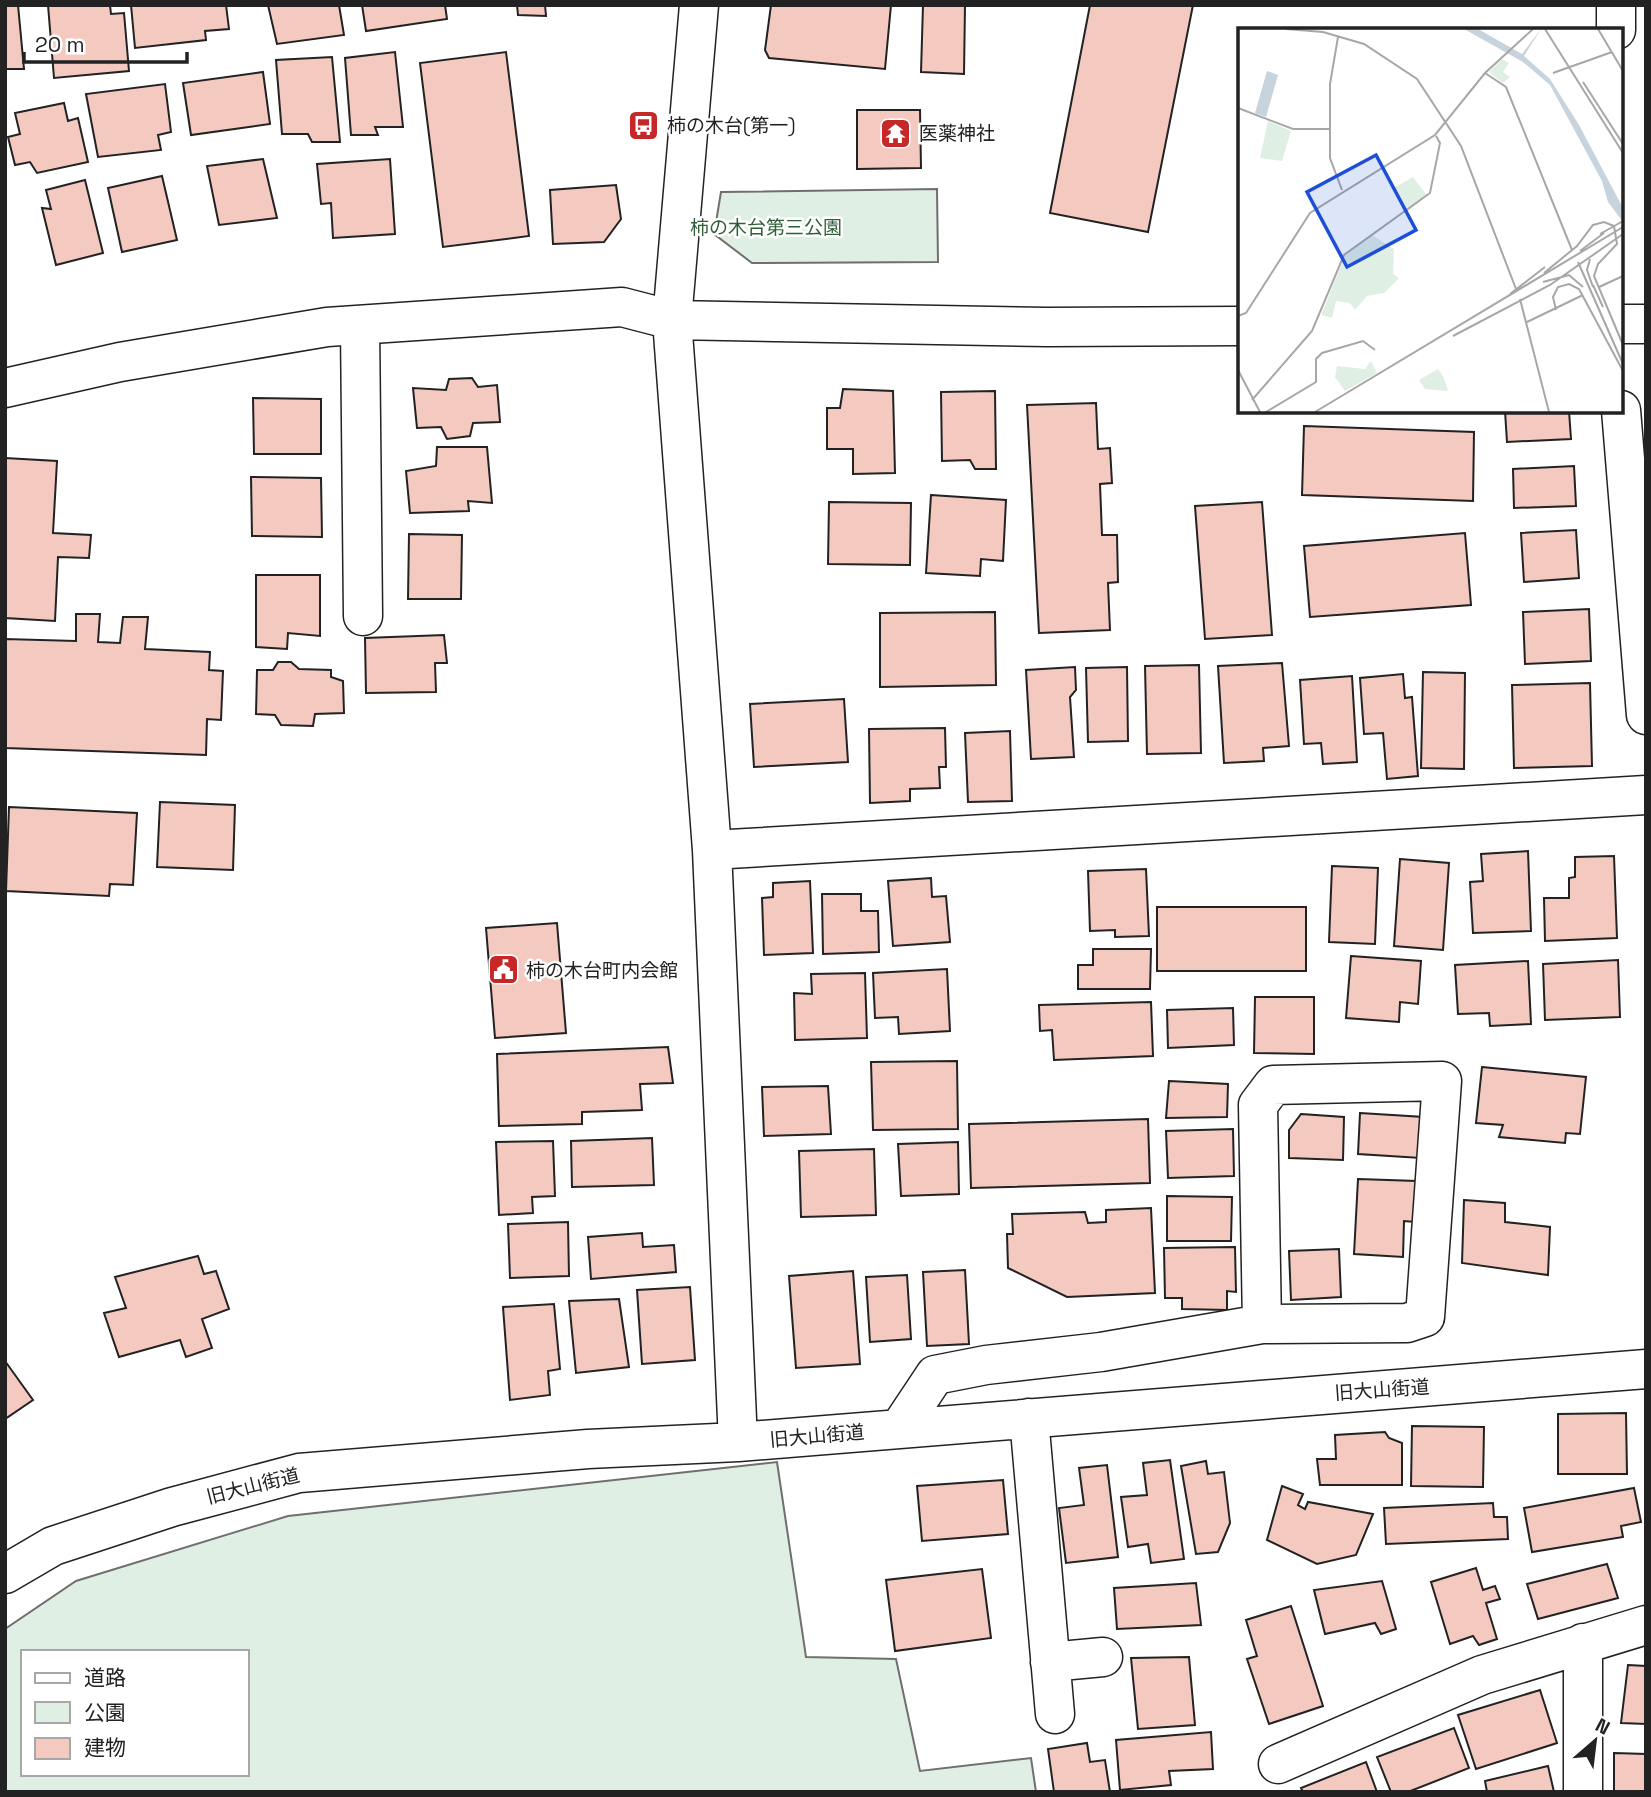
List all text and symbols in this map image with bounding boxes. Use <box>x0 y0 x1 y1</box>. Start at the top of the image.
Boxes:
scale bar <box>24 21 187 65</box>
inset map <box>1238 28 1623 413</box>
text: 20 m <box>35 31 85 58</box>
bus stop icon: 柿の木台(第一) <box>627 108 661 142</box>
place label: 柿の木台(第一) <box>667 113 795 138</box>
temple icon: 医薬神社 <box>879 116 913 150</box>
place label: 医薬神社 <box>919 121 995 146</box>
park label: 柿の木台第三公園 <box>690 215 842 240</box>
public building icon: 柿の木台町内会館 <box>486 953 520 987</box>
place label: 柿の木台町内会館 <box>526 958 678 983</box>
street label: 旧大山街道 <box>1334 1374 1430 1406</box>
street label: 旧大山街道 <box>769 1419 865 1453</box>
street label: 旧大山街道 <box>204 1462 302 1510</box>
legend <box>21 1650 248 1776</box>
text: 道路 <box>84 1664 126 1691</box>
text: 公園 <box>84 1699 126 1726</box>
north arrow <box>1560 1706 1630 1776</box>
text: N <box>1591 1712 1614 1740</box>
text: 建物 <box>84 1734 126 1761</box>

